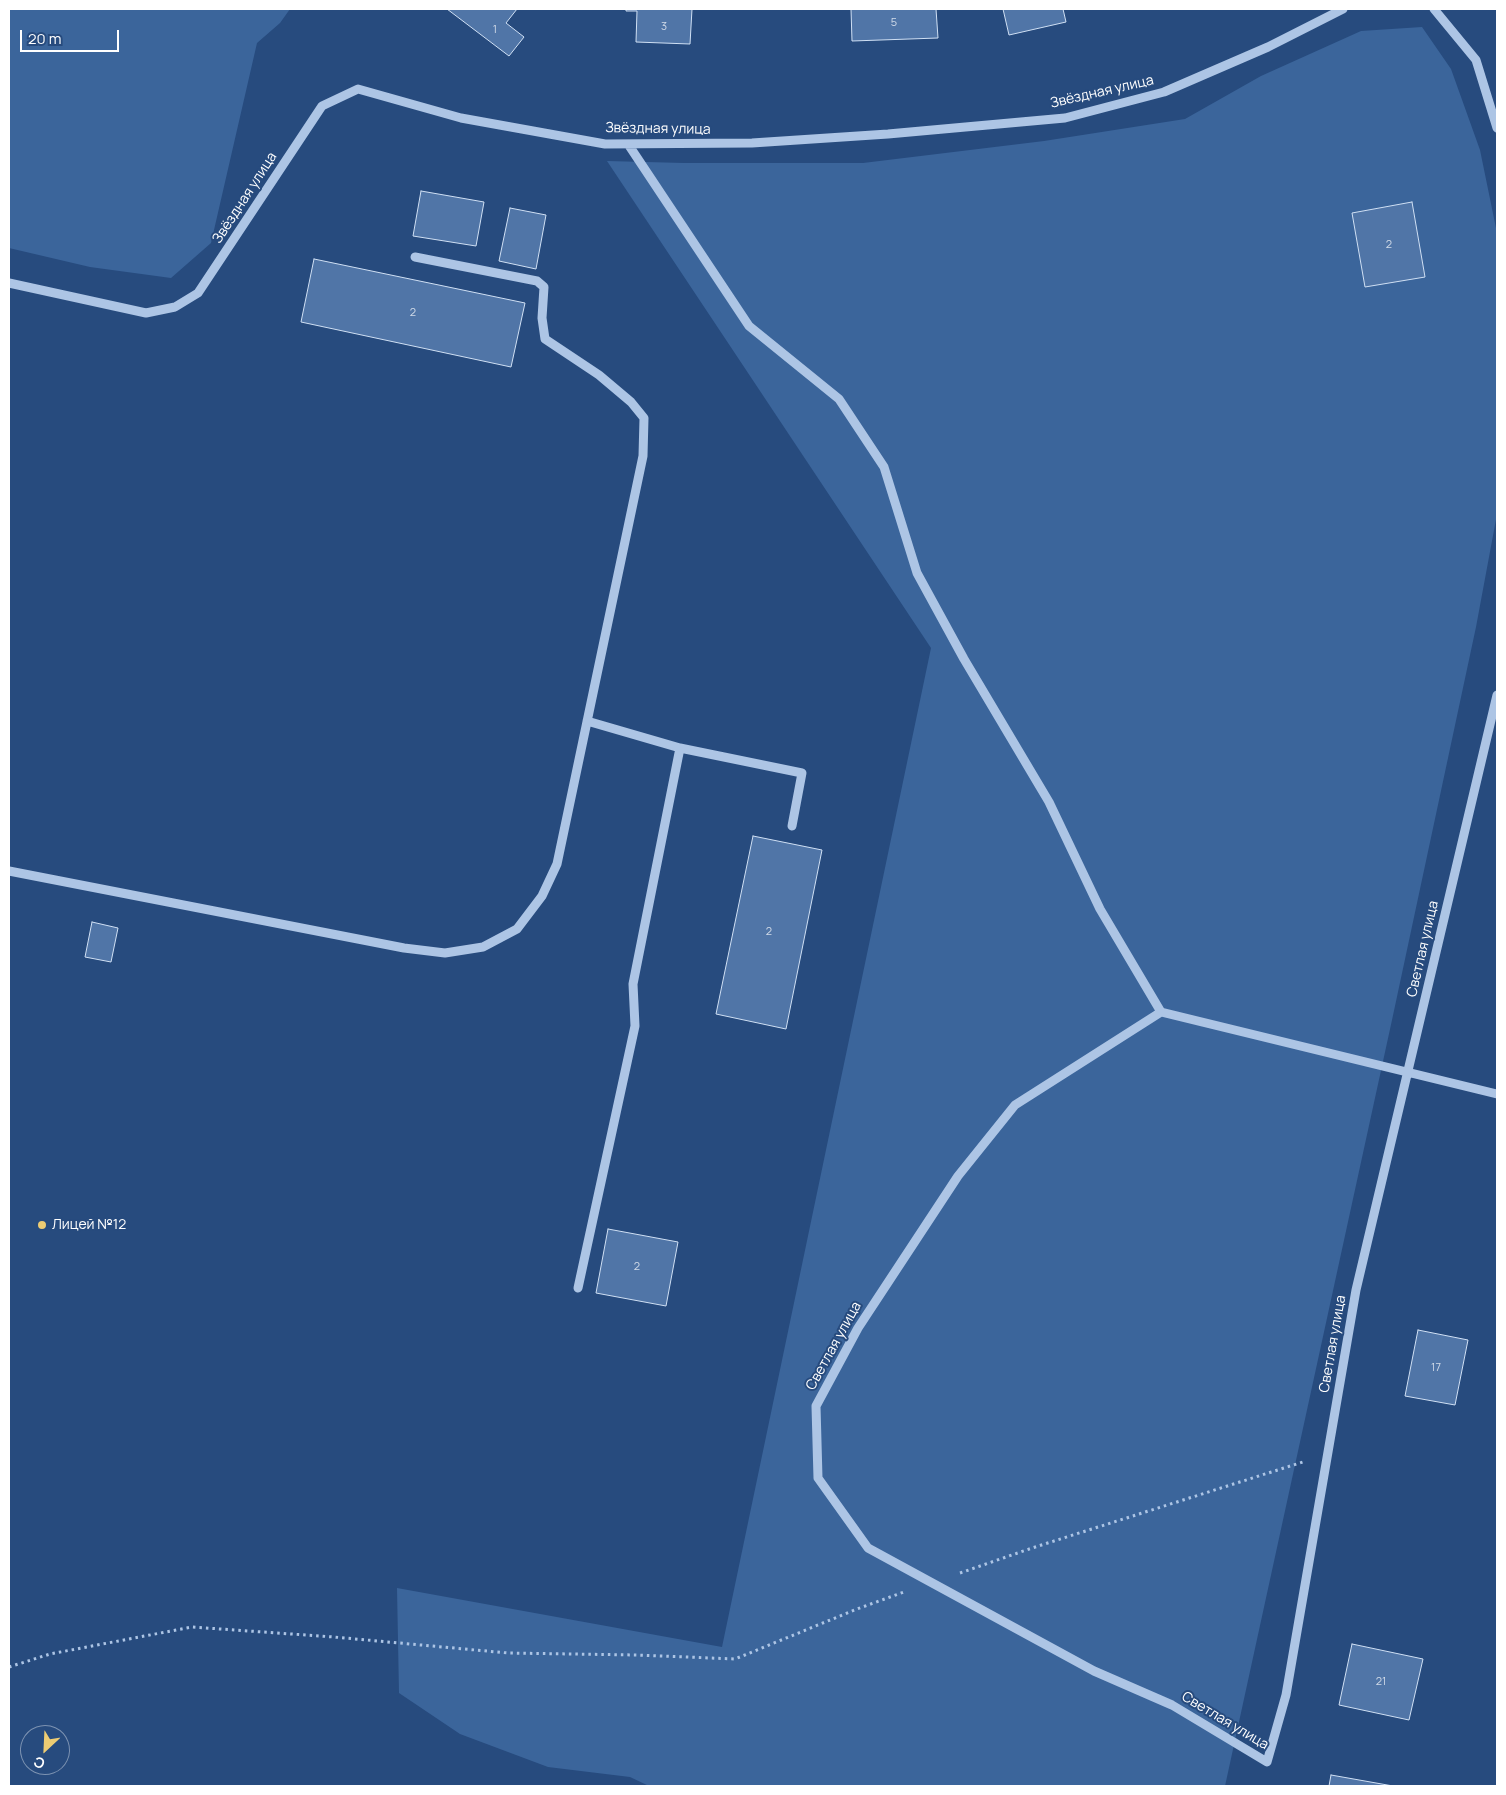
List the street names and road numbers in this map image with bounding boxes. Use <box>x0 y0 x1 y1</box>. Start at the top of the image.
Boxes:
street label: Звёздная улица <box>1049 72 1155 112</box>
street label: Звёздная улица <box>605 120 711 138</box>
street label: Звёздная улица <box>209 149 281 247</box>
street label: Светлая улица <box>1404 899 1442 999</box>
street label: Светлая улица <box>1316 1294 1350 1394</box>
street label: Светлая улица <box>803 1299 865 1393</box>
street label: Светлая улица <box>1178 1688 1272 1754</box>

